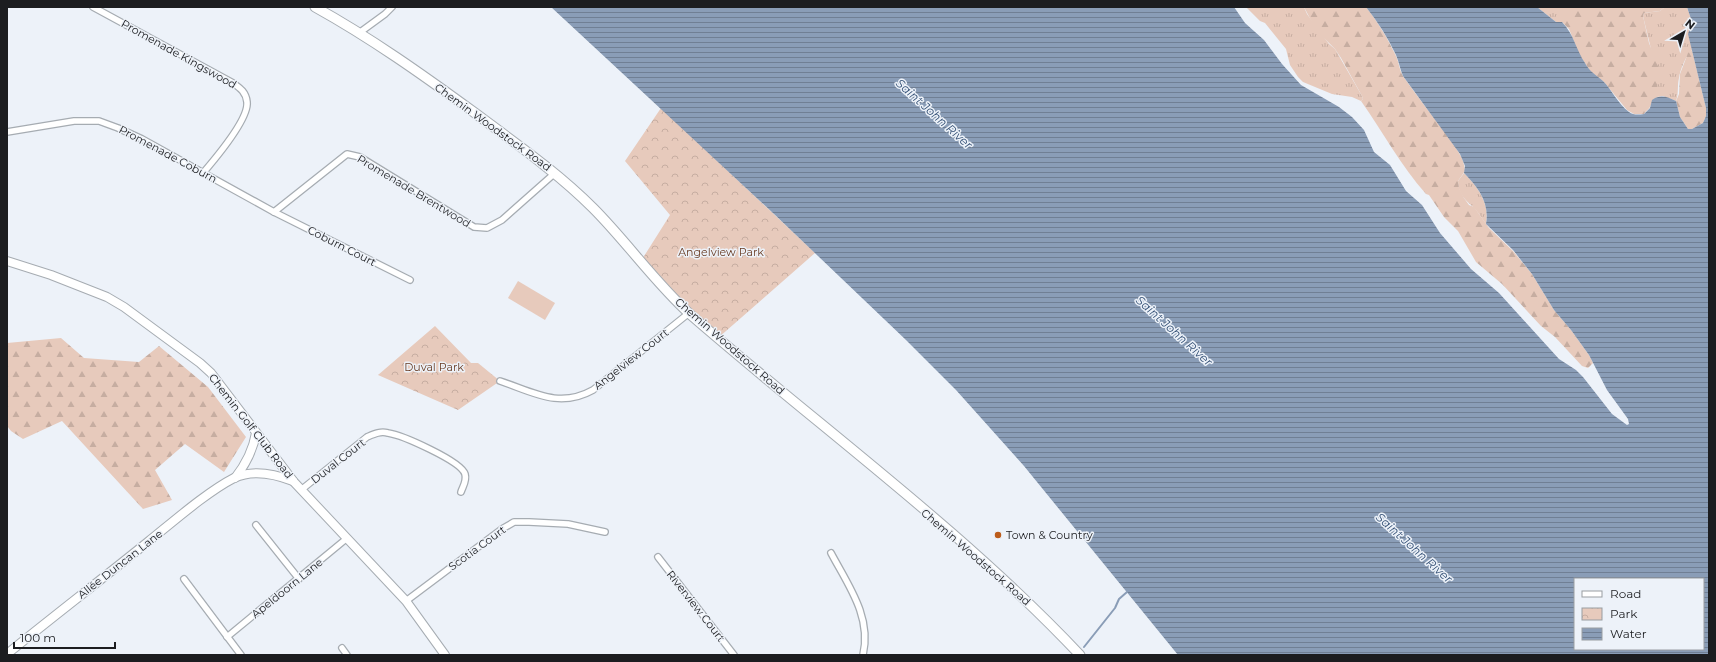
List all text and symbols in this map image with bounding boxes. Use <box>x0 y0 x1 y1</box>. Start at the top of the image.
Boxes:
north arrow <box>1664 12 1704 52</box>
street label: Promenade Kingswood <box>119 16 239 92</box>
text: N <box>1682 16 1698 32</box>
water label: Saint John River <box>893 75 976 152</box>
street label: Chemin Woodstock Road <box>432 80 554 174</box>
street label: Promenade Coburn <box>117 122 219 186</box>
street label: Promenade Brentwood <box>355 152 473 230</box>
street label: Coburn Court <box>305 223 379 269</box>
park label: Angelview Park <box>678 245 764 259</box>
water label: Saint John River <box>1133 292 1216 369</box>
street label: Chemin Woodstock Road <box>672 295 788 397</box>
street label: Angelview Court <box>591 325 672 393</box>
park label: Duval Park <box>404 360 464 374</box>
street label: Chemin Golf Club Road <box>206 371 296 481</box>
street label: Duval Court <box>308 435 369 487</box>
street label: Chemin Woodstock Road <box>918 506 1034 608</box>
water label: Saint John River <box>1373 509 1456 586</box>
street label: Scotia Court <box>446 522 509 573</box>
street label: Allée Duncan Lane <box>75 526 166 602</box>
place label: Town & Country <box>1006 528 1093 542</box>
marker: Town & Country <box>993 530 1003 540</box>
street label: Apeldoorn Lane <box>248 555 326 621</box>
street label: Riverview Court <box>664 567 729 645</box>
legend <box>1574 578 1704 650</box>
text: Road <box>1610 586 1641 601</box>
text: Park <box>1610 606 1638 621</box>
scale bar <box>14 624 115 650</box>
text: Water <box>1610 626 1647 641</box>
text: 100 m <box>20 630 56 645</box>

